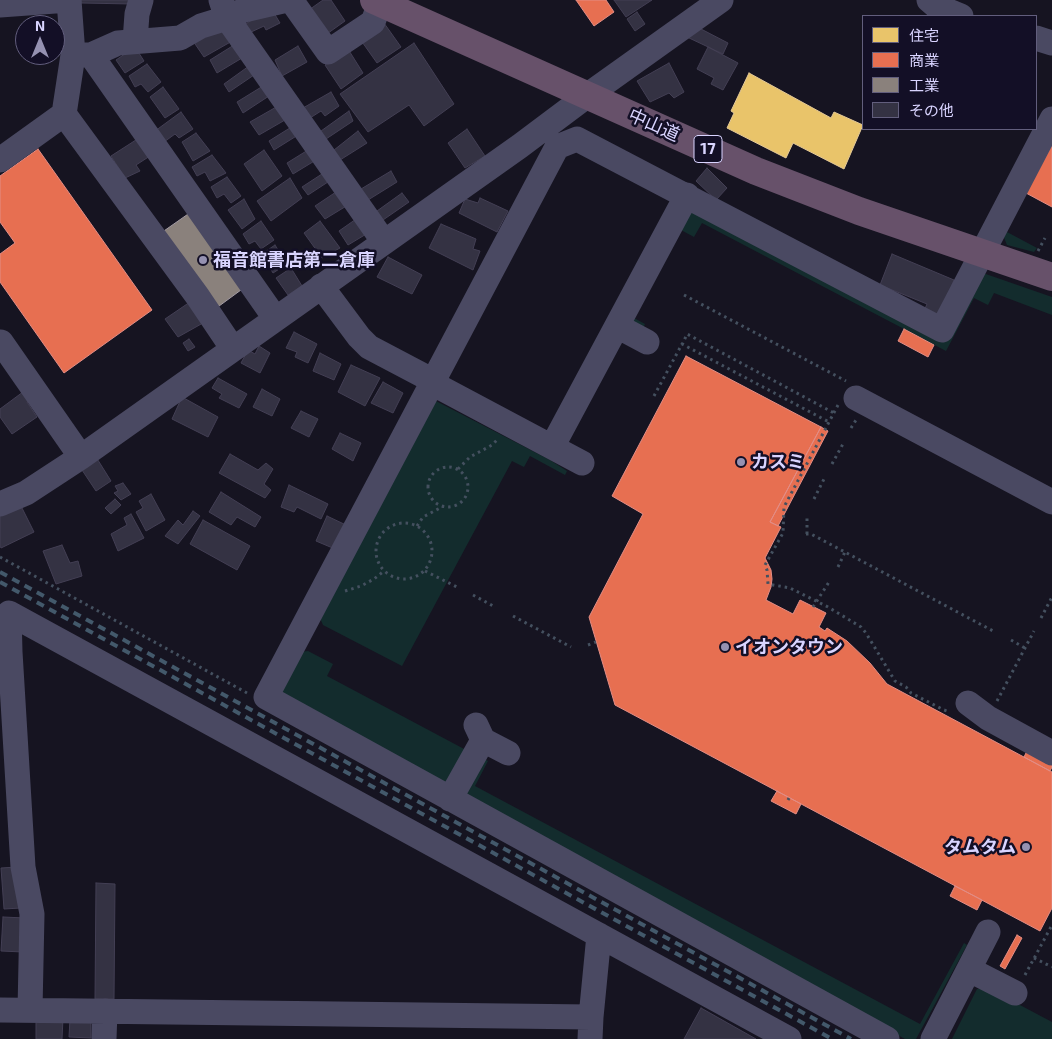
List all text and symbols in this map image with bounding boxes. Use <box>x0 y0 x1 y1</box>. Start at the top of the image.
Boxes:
north arrow <box>15 15 65 65</box>
legend <box>862 15 1037 130</box>
text: N <box>35 17 45 34</box>
text: 住宅 <box>909 26 939 44</box>
text: 商業 <box>909 51 939 69</box>
text: 工業 <box>909 76 939 94</box>
text: その他 <box>909 101 954 119</box>
street label: 中山道 <box>625 104 683 146</box>
road number: 17 <box>694 136 722 162</box>
place label: 福音館書店第二倉庫 <box>213 249 375 271</box>
marker: 福音館書店第二倉庫 <box>197 254 209 266</box>
place label: カスミ <box>751 451 805 473</box>
marker: カスミ <box>735 456 747 468</box>
place label: イオンタウン <box>735 636 843 658</box>
marker: イオンタウン <box>719 641 731 653</box>
place label: タムタム <box>944 836 1016 858</box>
marker: タムタム <box>1020 841 1032 853</box>

